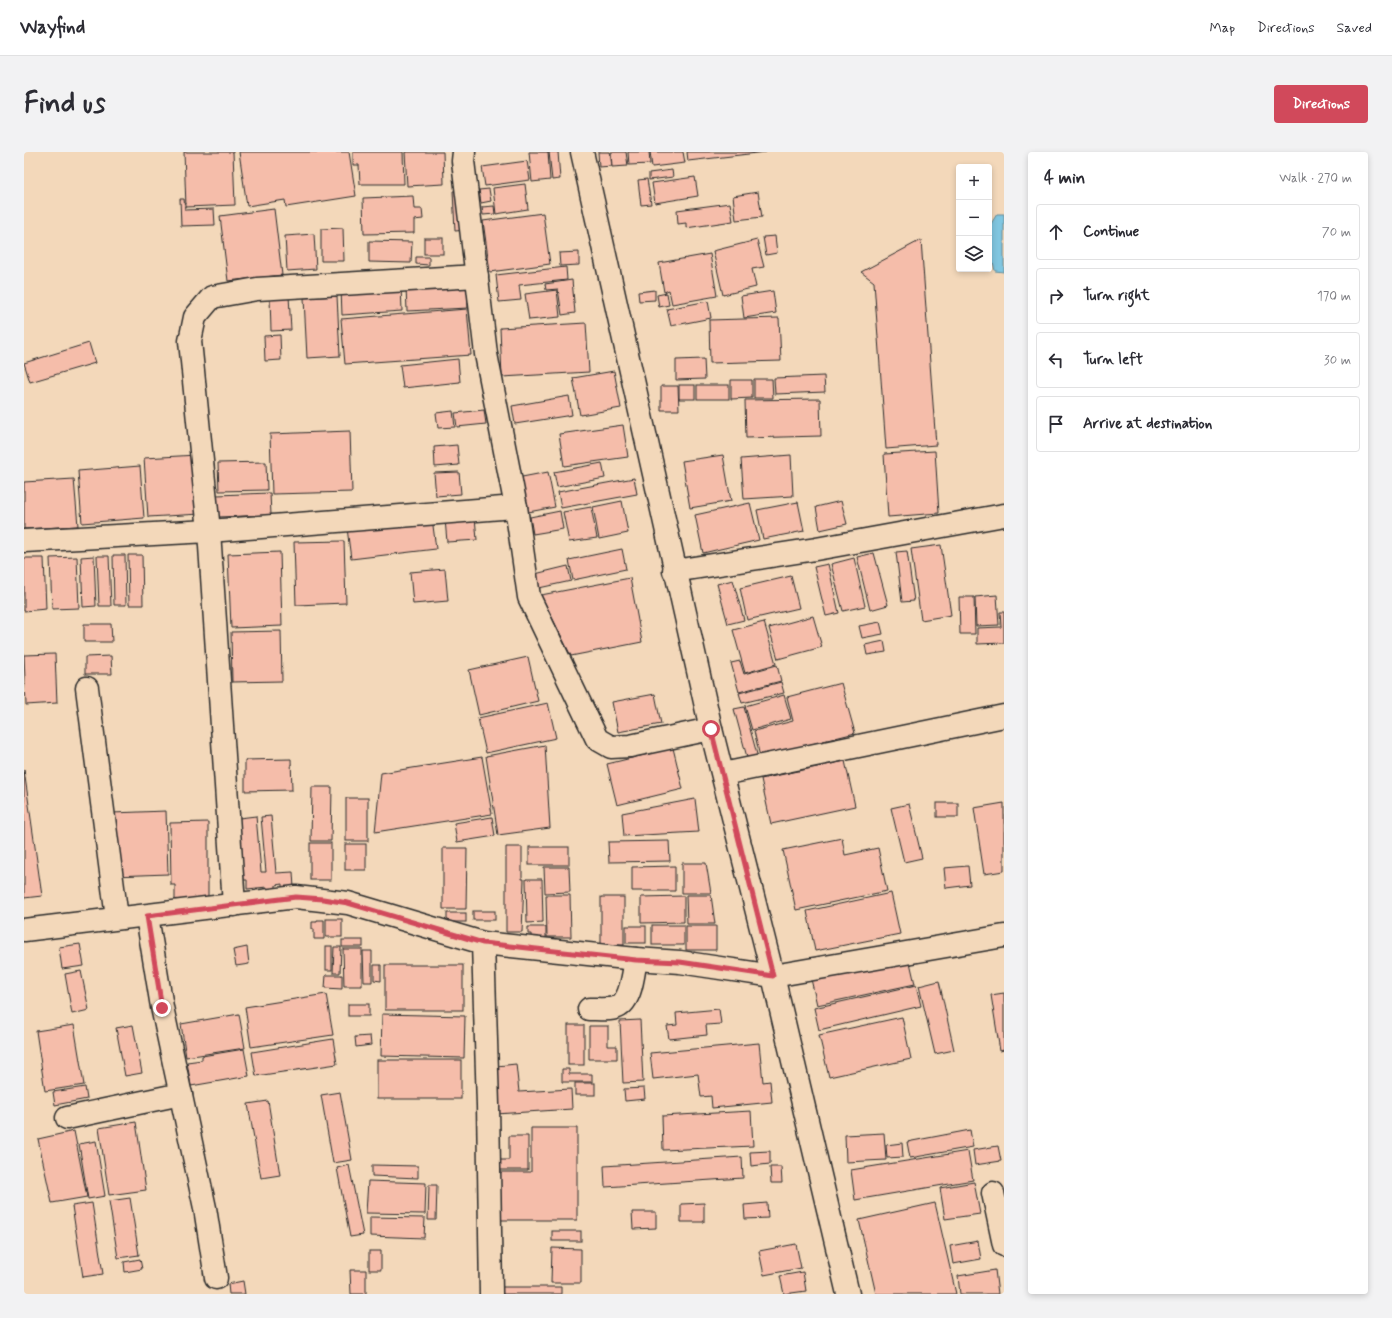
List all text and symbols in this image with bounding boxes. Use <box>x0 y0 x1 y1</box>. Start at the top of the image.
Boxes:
text: Wayfind <box>20 15 85 40</box>
text: Map <box>1209 19 1235 37</box>
text: Directions <box>1257 19 1315 37</box>
text: Saved <box>1337 19 1372 37</box>
button: Directions <box>1274 85 1368 123</box>
text: Find us <box>24 86 105 123</box>
map controls <box>956 164 992 272</box>
button: + <box>956 164 992 200</box>
text: 4 min <box>1044 167 1085 189</box>
text: Walk · 270 m <box>1279 170 1352 187</box>
button: − <box>956 200 992 236</box>
icon: ahead <box>1045 221 1067 243</box>
text: Continue <box>1083 222 1139 242</box>
text: 70 m <box>1322 224 1351 241</box>
button: layers <box>956 236 992 272</box>
icon: right <box>1045 285 1067 307</box>
text: Turn right <box>1083 286 1150 306</box>
text: 170 m <box>1317 288 1351 305</box>
icon: left <box>1045 349 1067 371</box>
text: Turn left <box>1083 350 1143 370</box>
text: 30 m <box>1324 352 1351 369</box>
icon: arrive <box>1045 413 1067 435</box>
text: Arrive at destination <box>1083 414 1212 434</box>
route start <box>702 720 720 738</box>
route end <box>153 999 171 1017</box>

